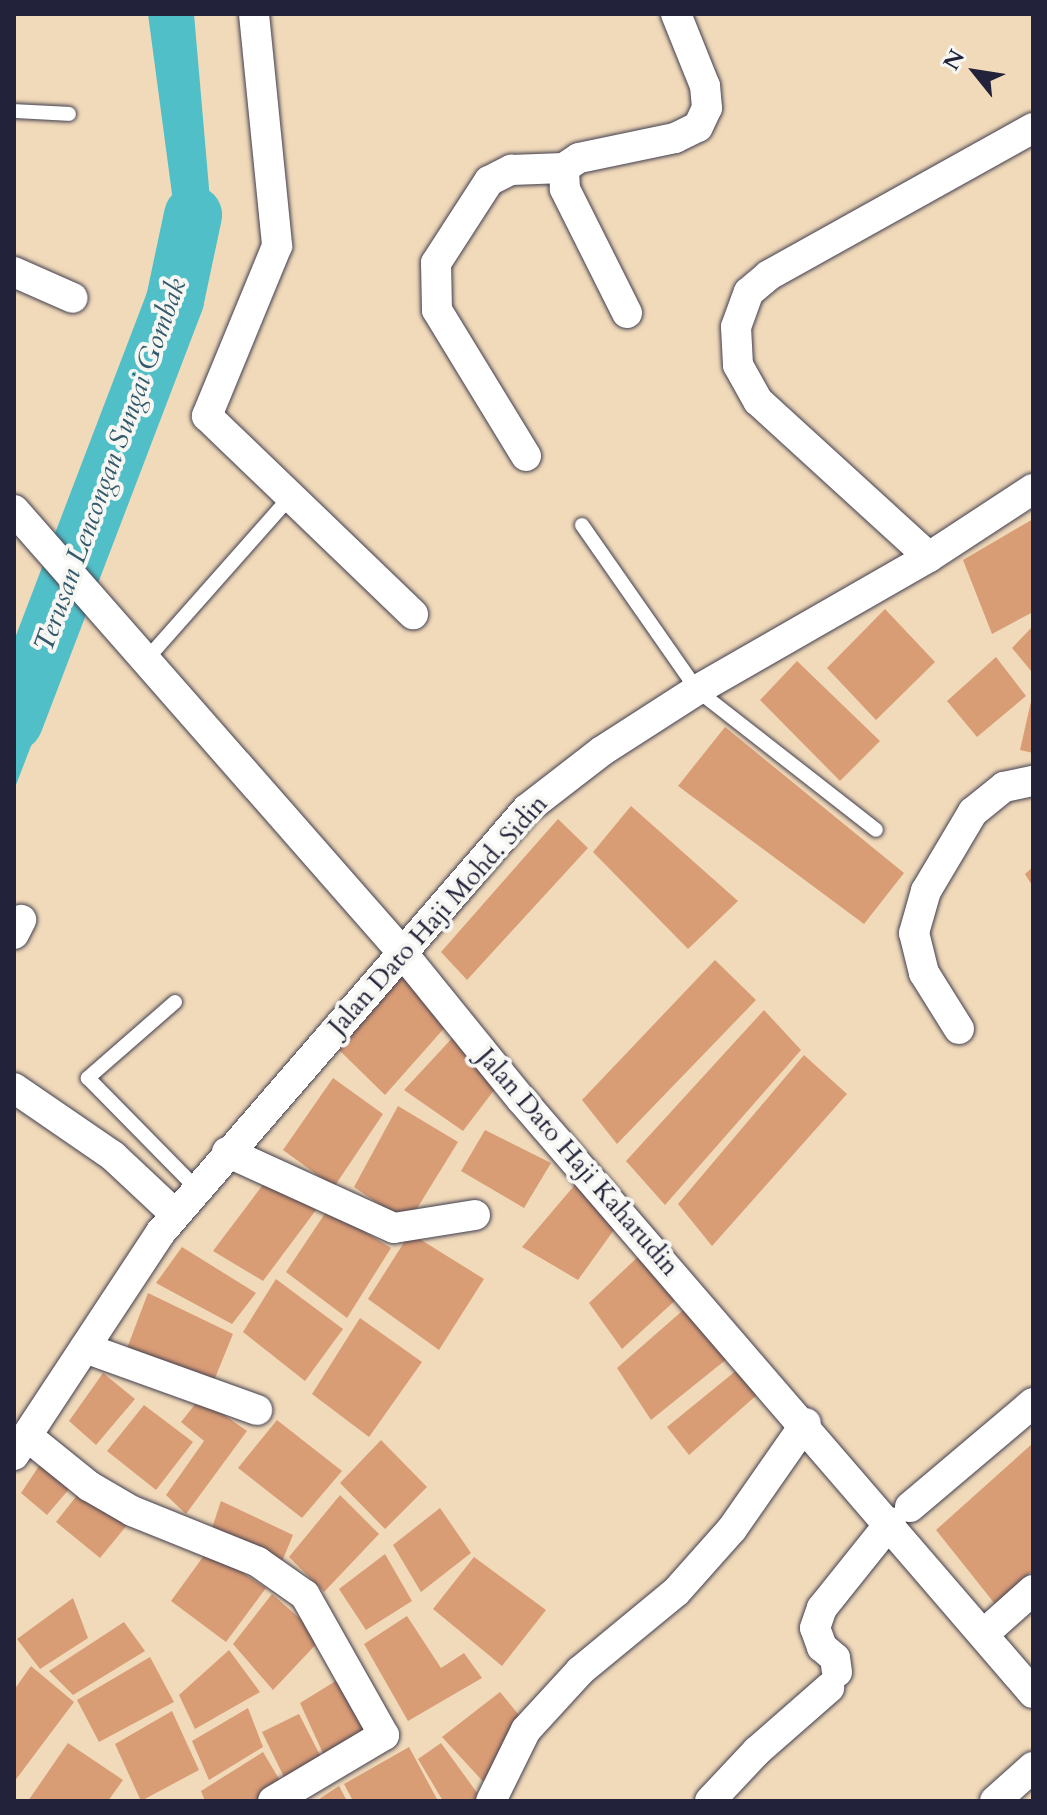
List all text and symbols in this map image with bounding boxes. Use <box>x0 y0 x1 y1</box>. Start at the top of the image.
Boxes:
north arrow <box>935 32 1015 112</box>
text: N <box>936 44 972 76</box>
water label: Terusan Lencongan Sungai Gombak <box>27 274 193 656</box>
street label: Jalan Dato Haji Mohd. Sidin <box>322 789 554 1041</box>
street label: Jalan Dato Haji Kaharudin <box>471 1042 685 1282</box>

